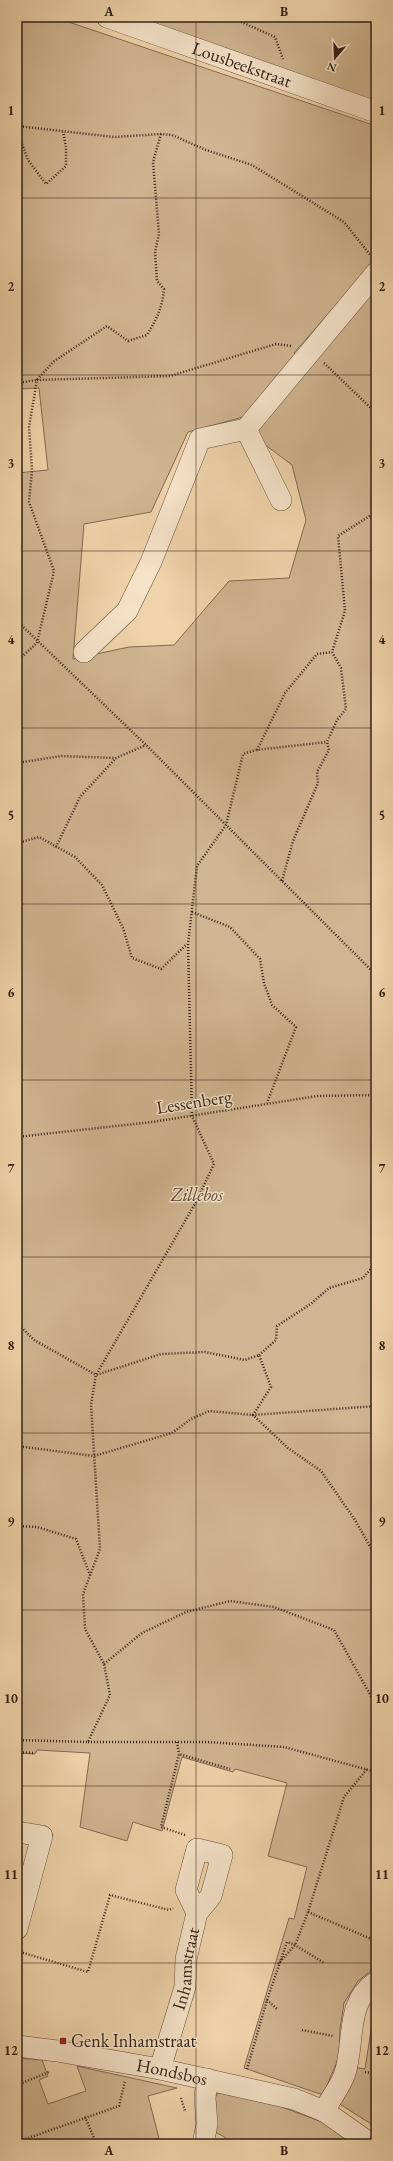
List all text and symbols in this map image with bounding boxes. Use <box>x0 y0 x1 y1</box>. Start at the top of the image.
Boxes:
text: A <box>103 3 114 20</box>
text: B <box>280 3 288 20</box>
street label: Lousbeekstraat <box>189 36 295 92</box>
north arrow <box>315 38 355 78</box>
text: N <box>325 59 338 76</box>
text: 1 <box>8 102 15 119</box>
text: 1 <box>379 102 386 119</box>
text: 2 <box>8 278 15 295</box>
text: 2 <box>379 278 386 295</box>
text: 3 <box>8 455 15 472</box>
text: 3 <box>379 455 386 472</box>
text: 4 <box>8 631 15 648</box>
text: 4 <box>379 631 386 648</box>
text: 5 <box>8 807 14 824</box>
text: 5 <box>379 807 385 824</box>
text: 6 <box>8 984 15 1001</box>
text: 6 <box>379 984 386 1001</box>
street label: Lessenberg <box>155 1084 233 1119</box>
text: 7 <box>8 1160 15 1177</box>
text: 7 <box>379 1160 386 1177</box>
park label: Zillebos <box>170 1183 224 1206</box>
text: 8 <box>8 1337 15 1354</box>
text: 8 <box>379 1337 386 1354</box>
text: 9 <box>8 1513 15 1530</box>
text: 9 <box>379 1513 386 1530</box>
text: 10 <box>4 1690 18 1707</box>
text: 10 <box>375 1690 389 1707</box>
text: 11 <box>4 1866 18 1883</box>
text: 11 <box>375 1866 389 1883</box>
street label: Inhamstraat <box>167 1925 204 2013</box>
place label: Genk Inhamstraat <box>71 2029 197 2052</box>
marker: Genk Inhamstraat <box>58 2036 68 2046</box>
text: 12 <box>4 2042 18 2059</box>
text: 12 <box>375 2042 389 2059</box>
street label: Hondsbos <box>135 2053 210 2090</box>
text: A <box>103 2142 114 2159</box>
text: B <box>280 2142 288 2159</box>

